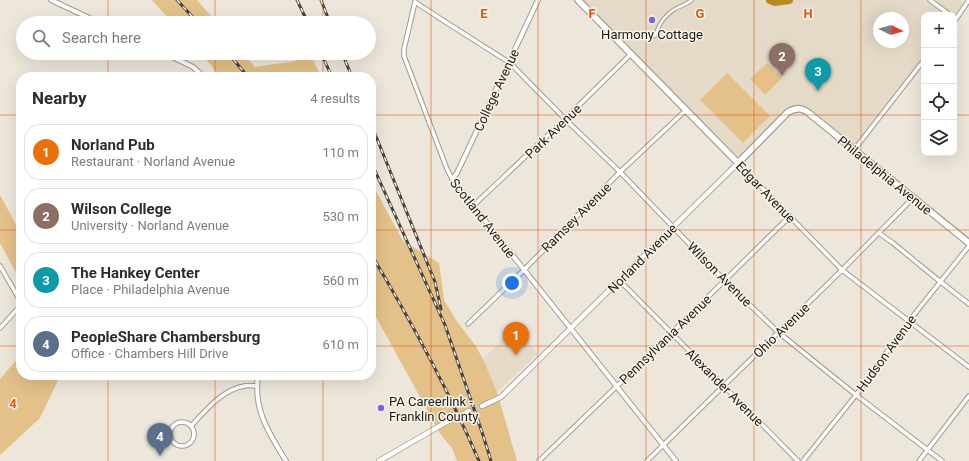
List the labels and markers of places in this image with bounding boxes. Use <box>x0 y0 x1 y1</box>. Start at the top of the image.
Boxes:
marker: Harmony Cottage <box>647 15 657 25</box>
place label: Harmony Cottage <box>601 27 703 42</box>
pin: 2 <box>769 43 795 76</box>
pin: 3 <box>805 58 831 91</box>
pin: 1 <box>503 322 529 355</box>
place label: PA Careerlink - Franklin County <box>389 394 478 424</box>
marker: PA Careerlink - Franklin County <box>376 403 386 413</box>
pin: 4 <box>147 423 173 456</box>

